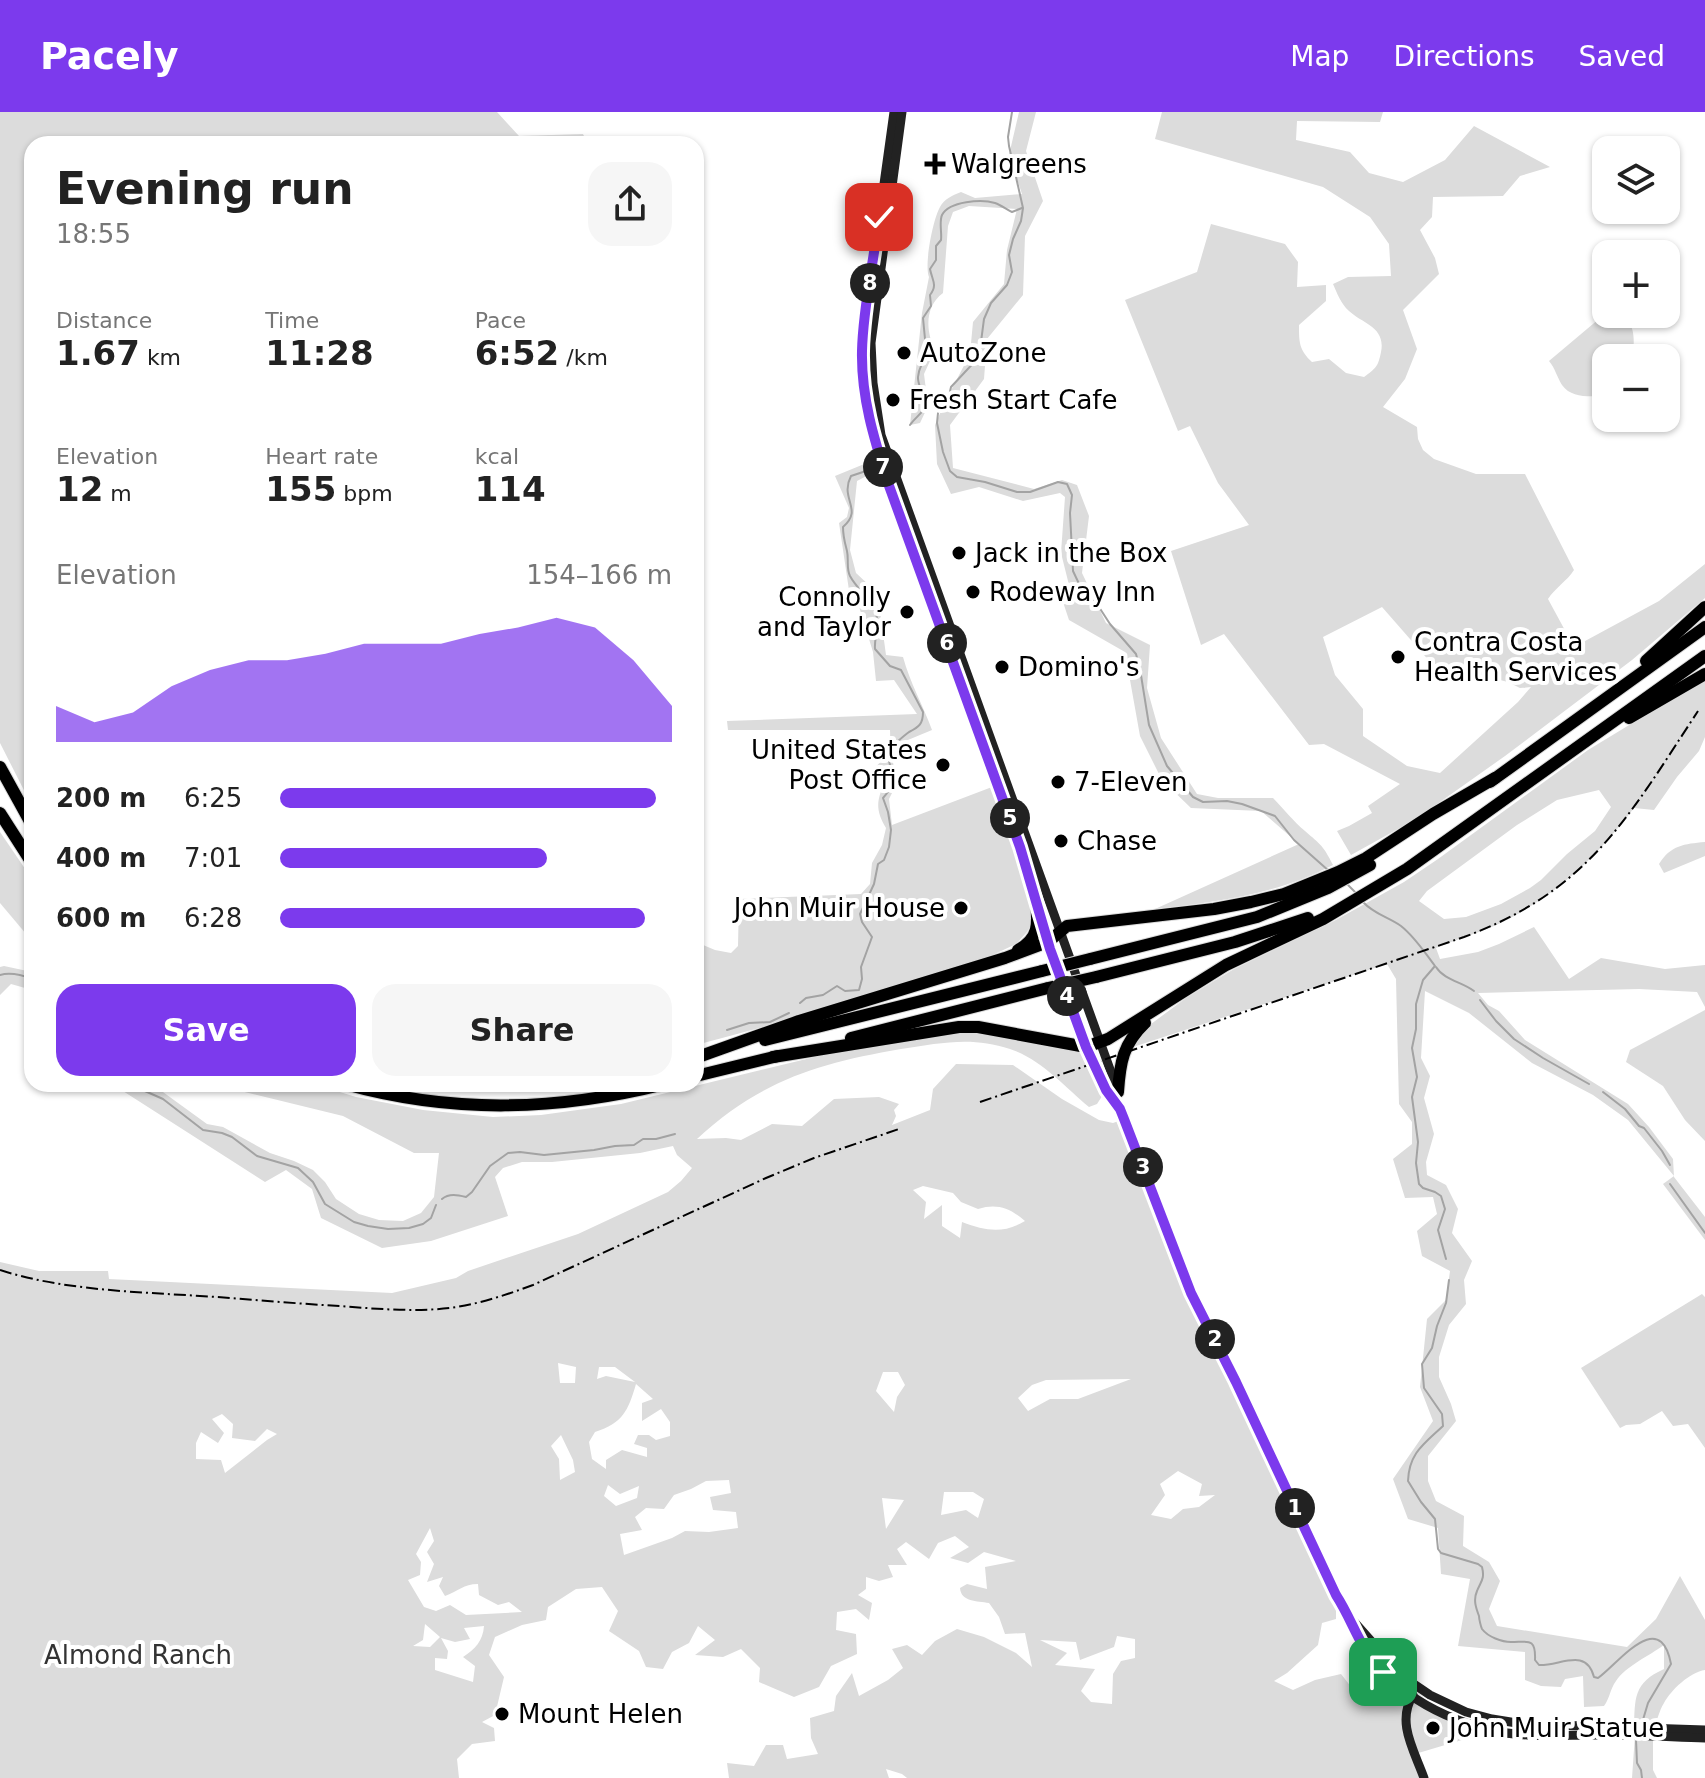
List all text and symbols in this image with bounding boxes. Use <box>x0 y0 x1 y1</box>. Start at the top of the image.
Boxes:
text: Pacely <box>40 34 179 78</box>
text: Map <box>1290 40 1349 73</box>
text: Directions <box>1393 40 1534 73</box>
text: Saved <box>1578 40 1665 73</box>
map controls <box>1592 136 1680 432</box>
button: layers <box>1592 136 1680 224</box>
place label: Walgreens <box>951 149 1087 179</box>
marker: Walgreens <box>926 155 944 173</box>
button: share <box>588 162 672 246</box>
text: Evening run <box>56 163 353 214</box>
pin <box>845 183 913 251</box>
icon: check <box>857 195 901 239</box>
text: 18:55 <box>56 219 131 249</box>
button: + <box>1592 240 1680 328</box>
pin: 8 <box>850 263 890 303</box>
text: 8 <box>862 270 878 295</box>
text: Distance <box>56 308 152 333</box>
text: Time <box>265 308 319 333</box>
text: Pace <box>475 308 526 333</box>
text: 1.67 <box>56 333 140 373</box>
text: 11:28 <box>265 333 374 373</box>
text: 6:52 <box>475 333 559 373</box>
place label: AutoZone <box>920 338 1047 368</box>
marker: AutoZone <box>895 344 913 362</box>
button: − <box>1592 344 1680 432</box>
text: km <box>140 345 181 370</box>
text: /km <box>559 345 608 370</box>
place label: Fresh Start Cafe <box>909 385 1117 415</box>
marker: Fresh Start Cafe <box>884 391 902 409</box>
text: Elevation <box>56 444 158 469</box>
text: Heart rate <box>265 444 378 469</box>
text: kcal <box>475 444 519 469</box>
pin: 7 <box>863 447 903 487</box>
text: 7 <box>875 454 891 479</box>
text: 12 <box>56 469 103 509</box>
text: 155 <box>265 469 336 509</box>
text: 114 <box>475 469 546 509</box>
text: m <box>103 481 132 506</box>
text: bpm <box>336 481 393 506</box>
place label: Jack in the Box <box>973 538 1167 568</box>
marker: Jack in the Box <box>950 544 968 562</box>
text: Elevation <box>56 560 177 590</box>
text: 154–166 m <box>526 560 672 590</box>
place label: Rodeway Inn <box>989 577 1156 607</box>
place label: Connolly and Taylor <box>757 582 891 642</box>
marker: Rodeway Inn <box>964 583 982 601</box>
marker: Connolly and Taylor <box>898 603 916 621</box>
pin: 6 <box>927 623 967 663</box>
place label: Contra Costa Health Services <box>1414 627 1617 687</box>
text: 6 <box>939 630 955 655</box>
marker: Contra Costa Health Services <box>1389 648 1407 666</box>
place label: Domino's <box>1018 652 1140 682</box>
marker: Domino's <box>993 658 1011 676</box>
place label: United States Post Office <box>751 735 927 795</box>
marker: United States Post Office <box>934 756 952 774</box>
place label: 7-Eleven <box>1074 767 1187 797</box>
marker: 7-Eleven <box>1049 773 1067 791</box>
text: 200 m <box>56 783 146 813</box>
text: 6:25 <box>184 783 242 813</box>
pin: 5 <box>990 798 1030 838</box>
text: 5 <box>1002 805 1018 830</box>
place label: Chase <box>1077 826 1157 856</box>
marker: Chase <box>1052 832 1070 850</box>
text: 400 m <box>56 843 146 873</box>
text: 7:01 <box>184 843 242 873</box>
place label: John Muir House <box>732 893 945 923</box>
marker: John Muir House <box>952 899 970 917</box>
text: 600 m <box>56 903 146 933</box>
text: 6:28 <box>184 903 242 933</box>
pin: 4 <box>1047 976 1087 1016</box>
text: 4 <box>1059 983 1075 1008</box>
button: Save <box>56 984 356 1076</box>
button: Share <box>372 984 672 1076</box>
pin: 3 <box>1123 1147 1163 1187</box>
text: 3 <box>1135 1154 1151 1179</box>
pin: 2 <box>1195 1319 1235 1359</box>
text: 2 <box>1207 1326 1223 1351</box>
pin: 1 <box>1275 1488 1315 1528</box>
text: 1 <box>1287 1495 1303 1520</box>
pin <box>1349 1638 1417 1706</box>
park label: Almond Ranch <box>44 1640 232 1670</box>
icon: arrive <box>1361 1650 1405 1694</box>
place label: Mount Helen <box>518 1699 683 1729</box>
marker: Mount Helen <box>493 1705 511 1723</box>
place label: John Muir Statue <box>1447 1713 1664 1743</box>
marker: John Muir Statue <box>1424 1719 1442 1737</box>

